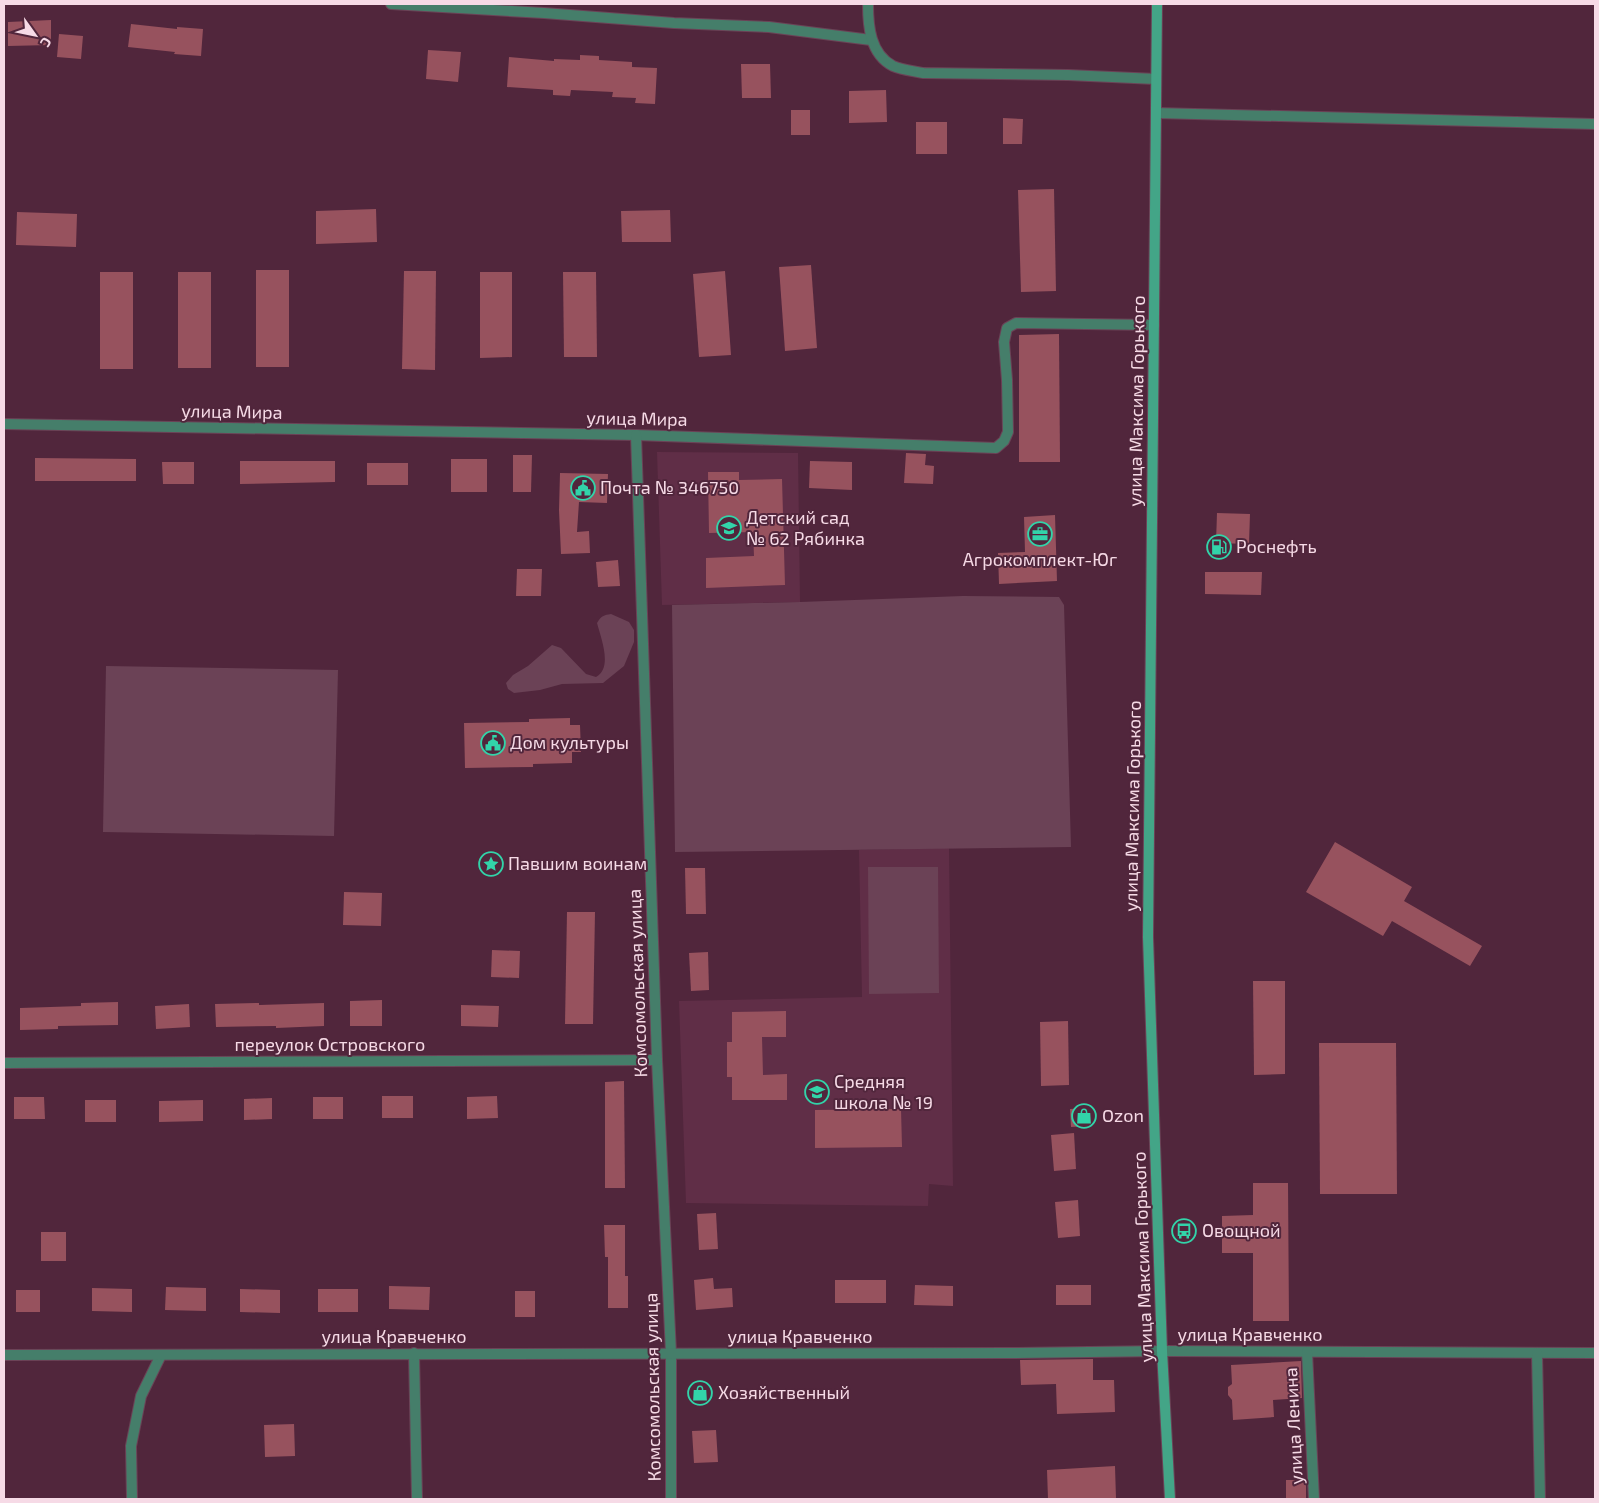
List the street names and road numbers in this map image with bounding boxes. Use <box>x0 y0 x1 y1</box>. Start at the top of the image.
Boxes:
street label: улица Максима Горького <box>1123 295 1149 507</box>
street label: улица Мира <box>181 399 283 423</box>
street label: улица Мира <box>586 406 688 430</box>
street label: улица Максима Горького <box>1119 700 1145 912</box>
street label: Комсомольская улица <box>623 888 651 1078</box>
street label: переулок Островского <box>235 1033 425 1055</box>
street label: улица Максима Горького <box>1127 1151 1157 1363</box>
street label: Комсомольская улица <box>639 1292 665 1482</box>
street label: улица Кравченко <box>1177 1323 1323 1345</box>
street label: улица Кравченко <box>321 1325 467 1347</box>
street label: улица Кравченко <box>727 1325 873 1347</box>
street label: улица Ленина <box>1279 1367 1307 1485</box>

